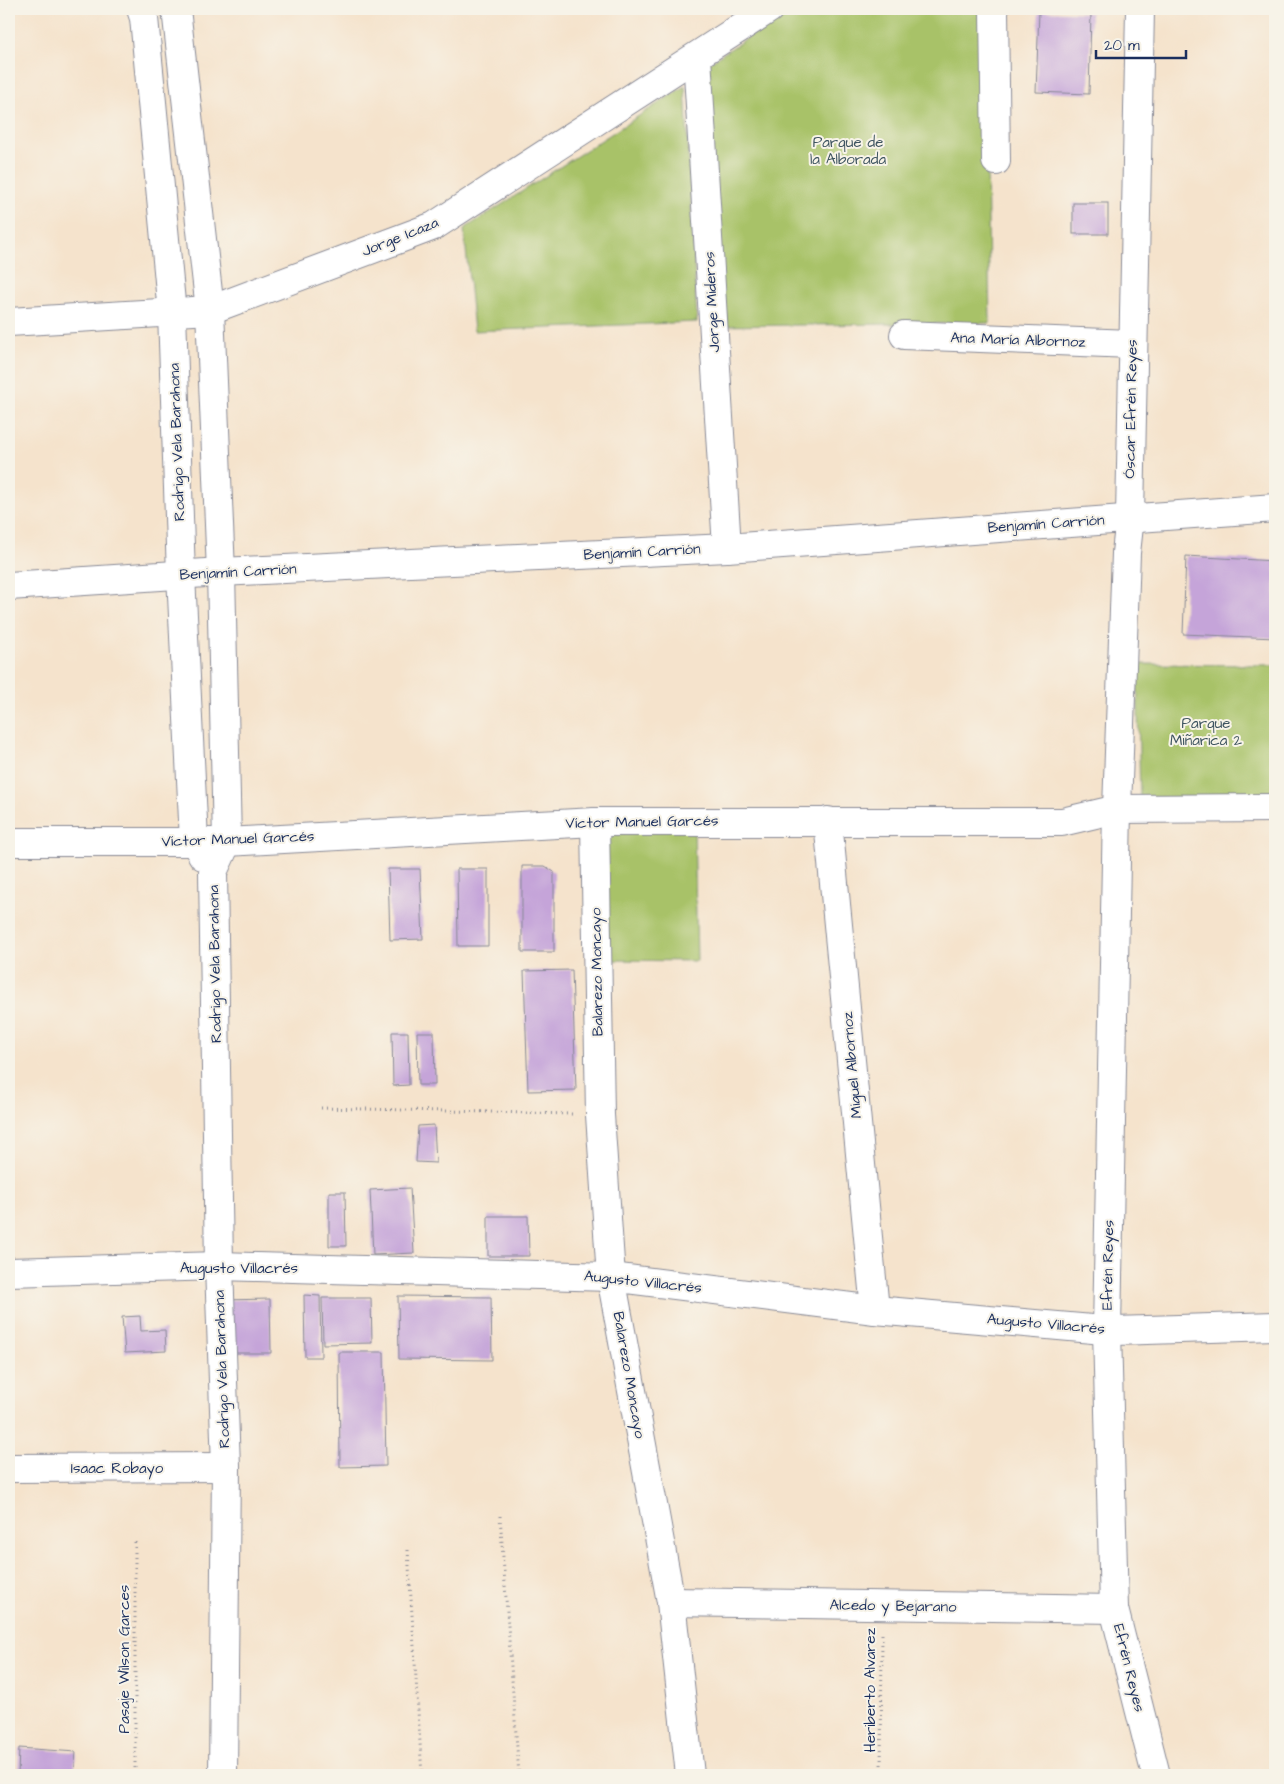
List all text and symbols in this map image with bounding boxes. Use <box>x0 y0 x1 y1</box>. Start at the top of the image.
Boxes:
scale bar <box>1096 28 1186 60</box>
text: 20 m <box>1104 35 1140 56</box>
park label: Parque de la Alborada <box>810 132 886 170</box>
street label: Jorge Icaza <box>359 212 442 263</box>
street label: Jorge Mideros <box>699 250 726 353</box>
street label: Ana María Albornoz <box>950 327 1087 353</box>
street label: Óscar Efrén Reyes <box>1119 339 1144 479</box>
street label: Rodrigo Vela Barahona <box>164 362 191 521</box>
street label: Benjamín Carrión <box>987 509 1106 539</box>
street label: Benjamín Carrión <box>583 538 701 566</box>
street label: Benjamín Carrión <box>179 558 297 586</box>
park label: Parque Miñarica 2 <box>1170 713 1242 751</box>
street label: Víctor Manuel Garcés <box>565 810 719 834</box>
street label: Víctor Manuel Garcés <box>161 826 315 852</box>
street label: Rodrigo Vela Barahona <box>203 884 228 1043</box>
street label: Balarezo Moncayo <box>585 907 610 1037</box>
street label: Miguel Albornoz <box>837 1010 868 1119</box>
street label: Efrén Reyes <box>1097 1219 1120 1310</box>
street label: Augusto Villacrés <box>180 1258 298 1280</box>
street label: Augusto Villacrés <box>583 1265 703 1300</box>
street label: Rodrigo Vela Barahona <box>209 1289 236 1448</box>
street label: Augusto Villacrés <box>986 1308 1106 1341</box>
street label: Balarezo Moncayo <box>607 1310 651 1441</box>
street label: Isaac Robayo <box>71 1458 164 1480</box>
street label: Pasaje Wilson Garces <box>114 1584 135 1733</box>
street label: Alcedo y Bejarano <box>829 1594 957 1619</box>
street label: Efrén Reyes <box>1107 1622 1150 1715</box>
street label: Heriberto Alvarez <box>860 1627 881 1752</box>

